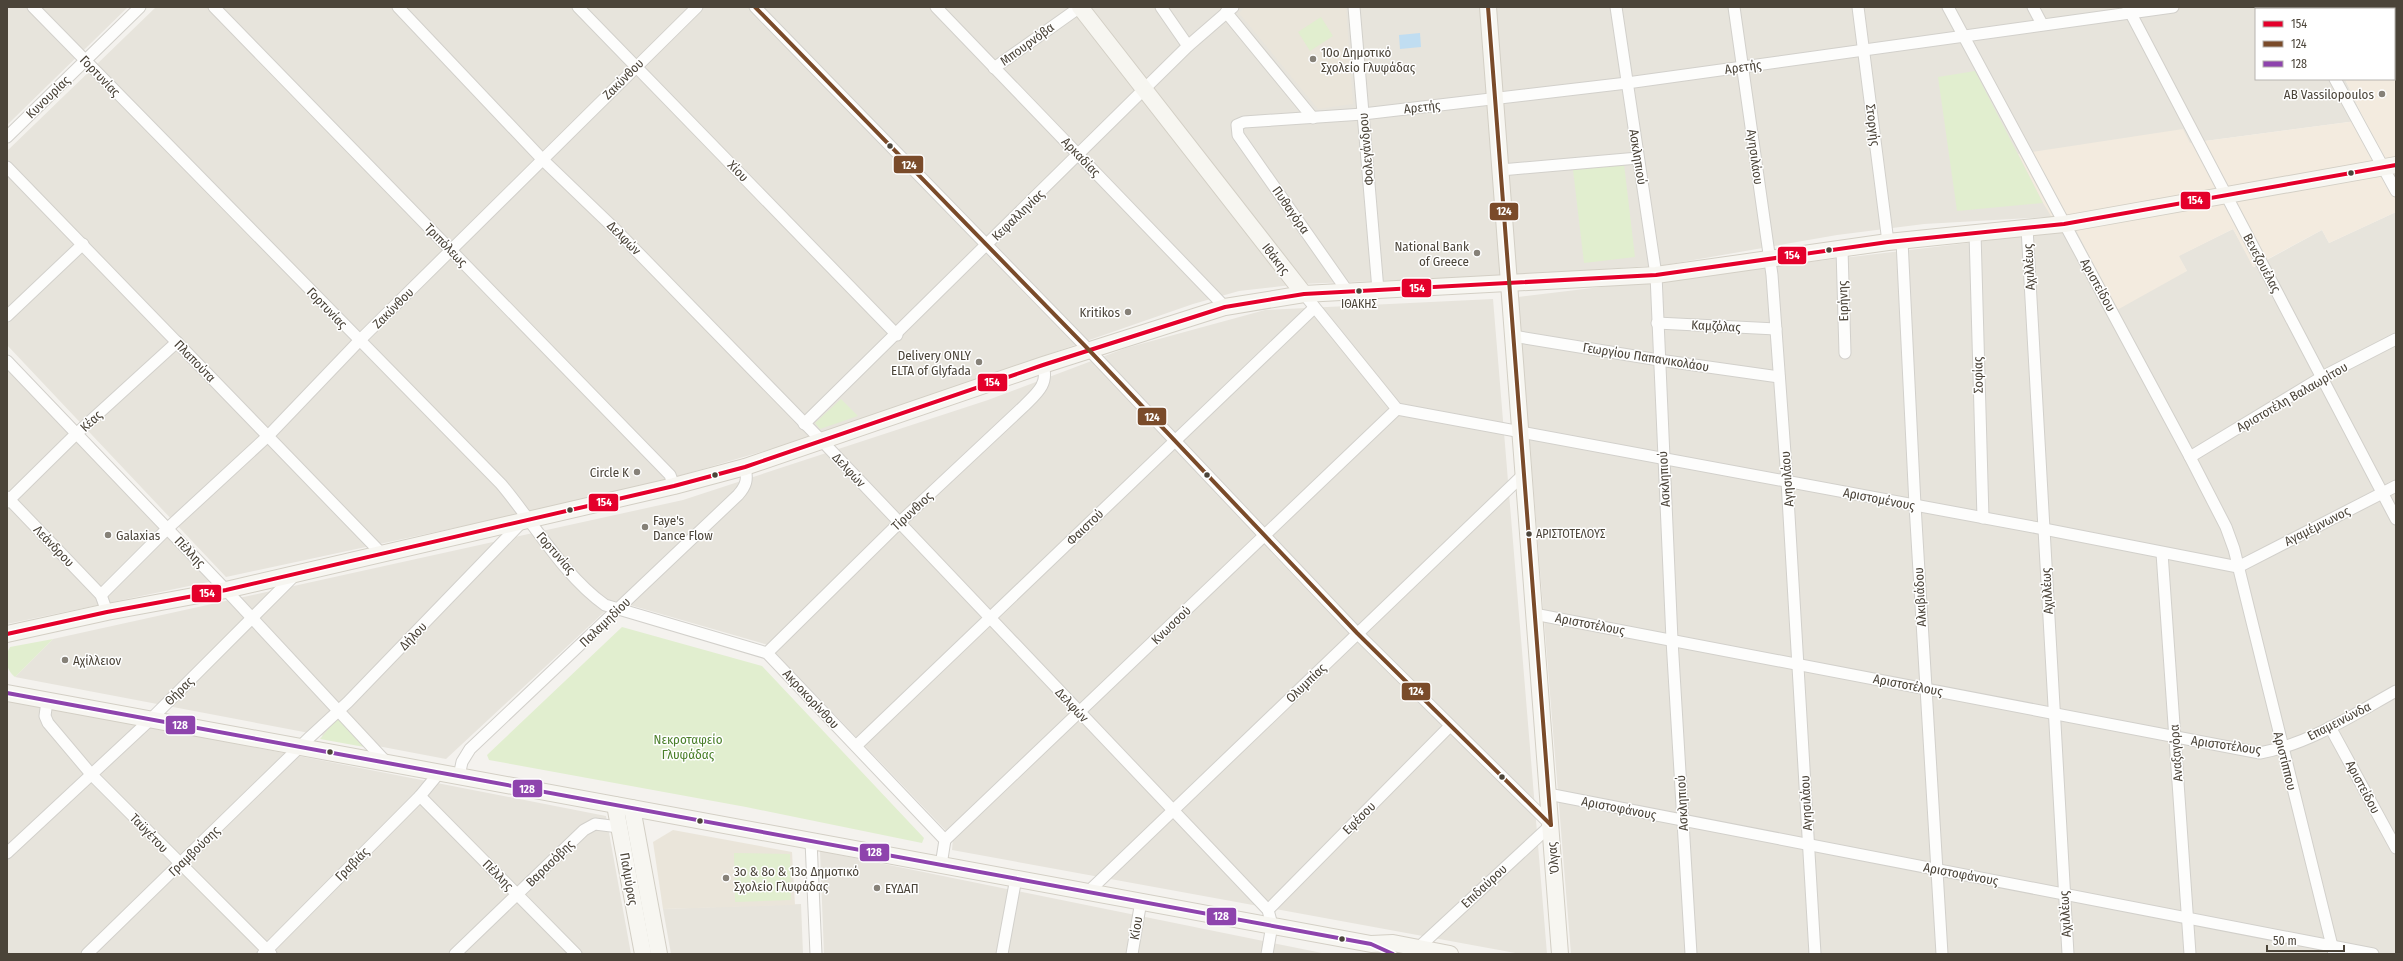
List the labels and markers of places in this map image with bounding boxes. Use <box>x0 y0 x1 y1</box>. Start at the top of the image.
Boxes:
place label: 10o Δημοτικό Σχολείο Γλυφάδας <box>1321 45 1416 75</box>
marker: 10o Δημοτικό Σχολείο Γλυφάδας <box>1308 54 1318 64</box>
place label: AB Vassilopoulos <box>2284 87 2374 102</box>
marker: AB Vassilopoulos <box>2377 89 2387 99</box>
unlabelled marker <box>885 141 895 151</box>
unlabelled marker <box>2346 168 2356 178</box>
place label: National Bank of Greece <box>1394 239 1470 269</box>
unlabelled marker <box>1824 245 1834 255</box>
marker: National Bank of Greece <box>1472 248 1482 258</box>
marker: ΙΘΑΚΗΣ <box>1354 286 1364 296</box>
place label: ΙΘΑΚΗΣ <box>1341 297 1377 311</box>
place label: Kritikos <box>1079 305 1120 320</box>
marker: Kritikos <box>1123 307 1133 317</box>
place label: Delivery ONLY ELTA of Glyfada <box>891 348 972 378</box>
marker: Delivery ONLY ELTA of Glyfada <box>974 357 984 367</box>
place label: Circle K <box>590 465 629 480</box>
marker: Circle K <box>632 467 642 477</box>
unlabelled marker <box>710 470 720 480</box>
unlabelled marker <box>1202 470 1212 480</box>
unlabelled marker <box>565 505 575 515</box>
place label: Faye's Dance Flow <box>653 513 713 543</box>
marker: Faye's Dance Flow <box>640 522 650 532</box>
place label: ΑΡΙΣΤΟΤΕΛΟΥΣ <box>1536 527 1605 541</box>
place label: Galaxias <box>116 528 161 543</box>
marker: ΑΡΙΣΤΟΤΕΛΟΥΣ <box>1524 529 1534 539</box>
marker: Galaxias <box>103 530 113 540</box>
place label: Αχίλλειον <box>73 653 122 668</box>
marker: Αχίλλειον <box>60 655 70 665</box>
unlabelled marker <box>325 747 335 757</box>
unlabelled marker <box>1497 772 1507 782</box>
unlabelled marker <box>695 816 705 826</box>
place label: 3ο & 8ο & 13ο Δημοτικό Σχολείο Γλυφάδας <box>734 864 859 894</box>
marker: 3ο & 8ο & 13ο Δημοτικό Σχολείο Γλυφάδας <box>721 873 731 883</box>
place label: ΕΥΔΑΠ <box>885 881 919 896</box>
marker: ΕΥΔΑΠ <box>872 883 882 893</box>
unlabelled marker <box>1337 934 1347 944</box>

